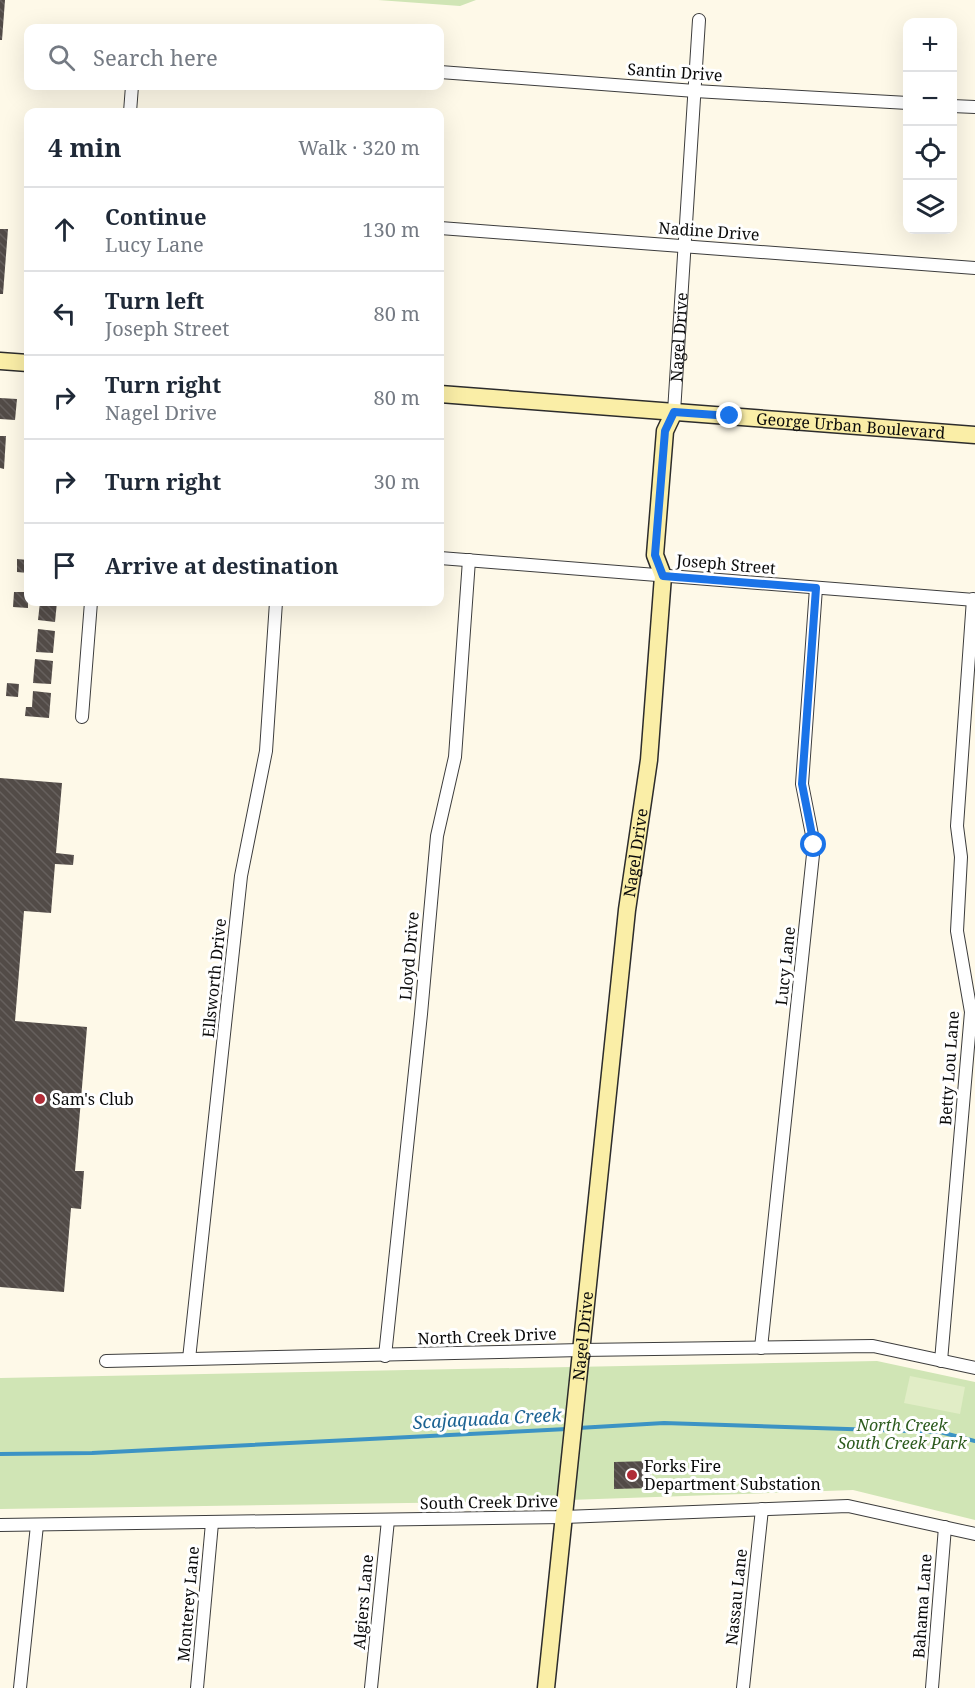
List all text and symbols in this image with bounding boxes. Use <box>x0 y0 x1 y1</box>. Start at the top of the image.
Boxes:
map controls <box>903 18 957 234</box>
button: + <box>903 18 957 72</box>
search box <box>24 24 444 90</box>
icon: search <box>45 41 78 74</box>
text: Search here <box>93 42 218 72</box>
street label: Santin Drive <box>627 58 723 86</box>
button: − <box>903 72 957 126</box>
button: locate <box>903 126 957 180</box>
text: 4 min <box>48 129 122 165</box>
text: Walk · 320 m <box>298 134 420 161</box>
button: layers <box>903 180 957 234</box>
text: Continue <box>105 201 207 231</box>
icon: ahead <box>48 213 81 246</box>
text: 130 m <box>362 216 420 243</box>
street label: Nadine Drive <box>658 216 760 246</box>
text: Lucy Lane <box>105 231 204 258</box>
text: Turn left <box>105 285 204 315</box>
street label: Nagel Drive <box>665 292 693 383</box>
icon: left <box>48 297 81 330</box>
text: 80 m <box>374 300 420 327</box>
text: Joseph Street <box>105 315 229 342</box>
text: Turn right <box>105 369 221 399</box>
icon: right <box>48 381 81 414</box>
text: 80 m <box>374 384 420 411</box>
text: Nagel Drive <box>105 399 217 426</box>
route end <box>716 402 742 428</box>
street label: George Urban Boulevard <box>755 407 946 444</box>
icon: right <box>48 465 81 498</box>
text: Turn right <box>105 466 221 496</box>
text: 30 m <box>374 468 420 495</box>
icon: arrive <box>48 549 81 582</box>
street label: Joseph Street <box>674 549 777 579</box>
text: Arrive at destination <box>105 550 339 580</box>
street label: Nagel Drive <box>618 807 653 899</box>
route start <box>800 831 826 857</box>
street label: Lloyd Drive <box>394 911 424 1001</box>
street label: Ellsworth Drive <box>197 917 231 1039</box>
street label: Lucy Lane <box>770 926 800 1006</box>
street label: Betty Lou Lane <box>934 1010 964 1126</box>
place label: Sam's Club <box>52 1088 134 1110</box>
marker: Sam's Club <box>33 1092 47 1106</box>
street label: Nagel Drive <box>567 1290 598 1382</box>
street label: North Creek Drive <box>417 1323 557 1349</box>
water label: Scajaquada Creek <box>412 1402 563 1434</box>
park label: North Creek South Creek Park <box>837 1414 967 1454</box>
place label: Forks Fire Department Substation <box>644 1455 821 1495</box>
marker: Forks Fire Department Substation <box>625 1468 639 1482</box>
street label: South Creek Drive <box>420 1490 558 1514</box>
street label: Monterey Lane <box>172 1545 204 1663</box>
street label: Nassau Lane <box>720 1548 752 1646</box>
street label: Bahama Lane <box>907 1553 937 1659</box>
street label: Algiers Lane <box>348 1554 378 1650</box>

